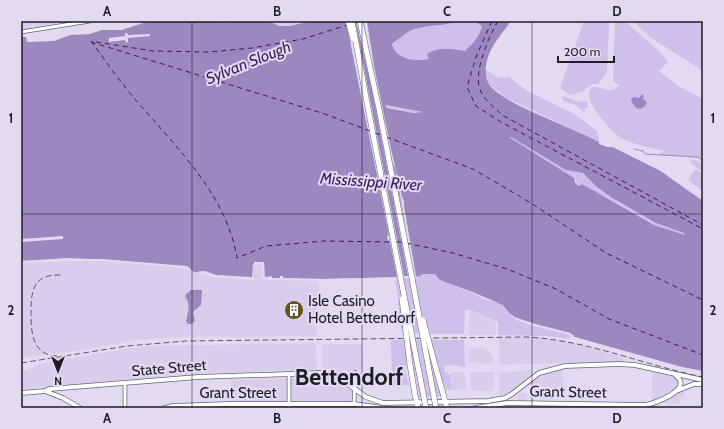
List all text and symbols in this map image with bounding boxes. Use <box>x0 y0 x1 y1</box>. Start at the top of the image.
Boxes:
text: A <box>103 3 112 19</box>
text: B <box>273 3 281 19</box>
text: C <box>443 3 451 19</box>
text: D <box>612 3 622 19</box>
water label: Sylvan Slough <box>203 37 294 88</box>
scale bar <box>558 38 614 64</box>
text: 200 m <box>564 44 600 59</box>
text: 1 <box>9 110 13 126</box>
text: 1 <box>711 110 715 126</box>
water label: Mississippi River <box>318 168 424 195</box>
place label: Isle Casino Hotel Bettendorf <box>308 292 415 327</box>
building icon: Isle Casino Hotel Bettendorf <box>283 299 305 321</box>
text: 2 <box>8 302 15 318</box>
text: 2 <box>710 302 717 318</box>
north arrow <box>38 351 78 391</box>
street label: State Street <box>131 356 207 380</box>
district label: Bettendorf <box>295 363 403 391</box>
text: N <box>54 374 62 388</box>
street label: Grant Street <box>529 382 607 402</box>
street label: Grant Street <box>199 384 277 402</box>
text: A <box>103 410 112 426</box>
text: B <box>273 410 281 426</box>
text: C <box>443 410 451 426</box>
text: D <box>612 410 622 426</box>

